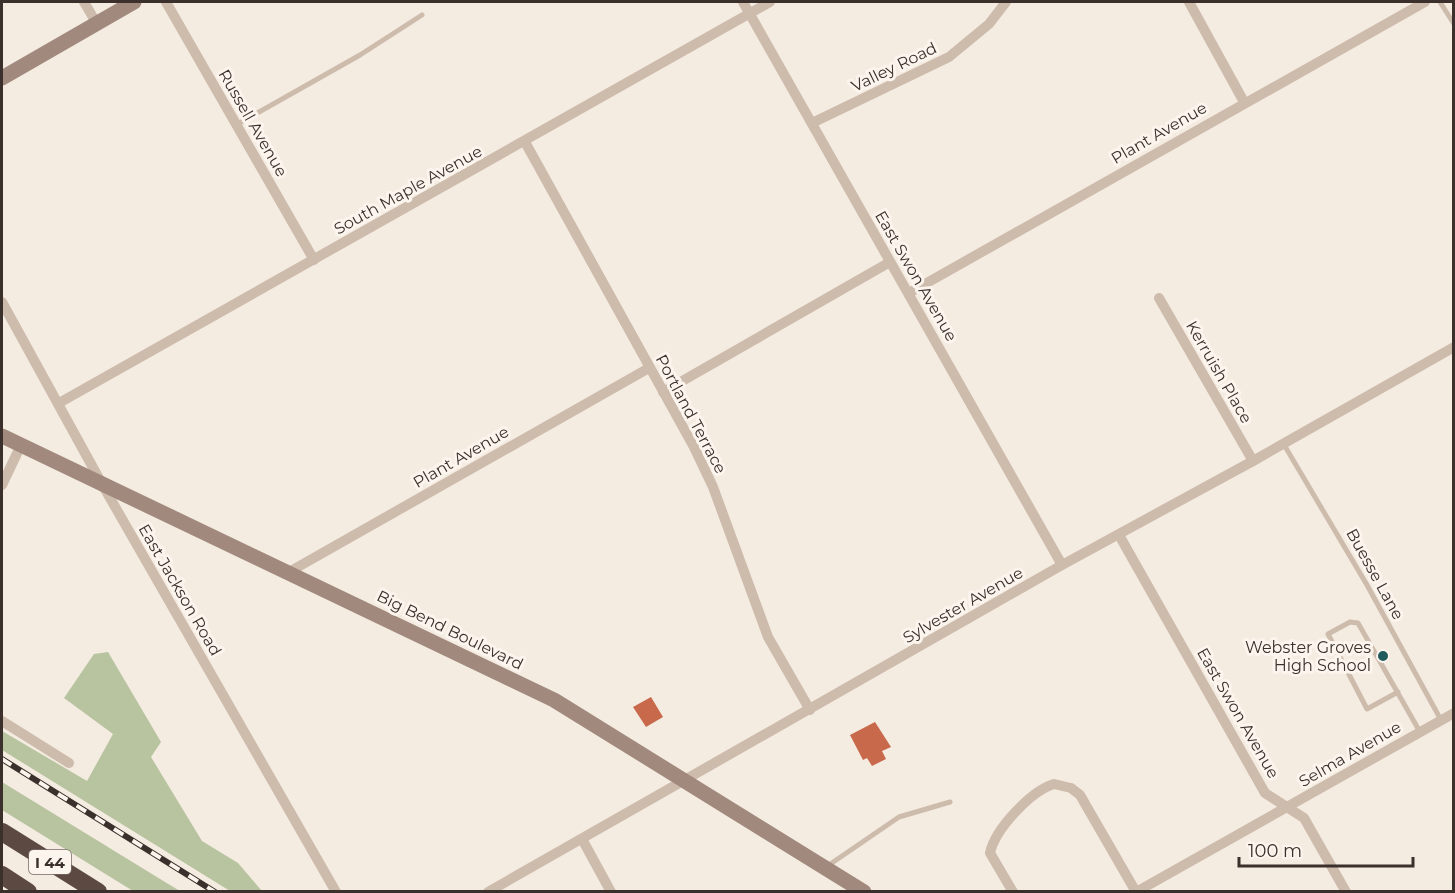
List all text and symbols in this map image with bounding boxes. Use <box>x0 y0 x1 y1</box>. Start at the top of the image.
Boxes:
street label: Valley Road <box>848 38 940 96</box>
street label: Russell Avenue <box>215 66 291 180</box>
street label: Plant Avenue <box>1108 98 1210 168</box>
street label: South Maple Avenue <box>331 141 485 239</box>
street label: East Swon Avenue <box>871 207 961 345</box>
street label: Kerruish Place <box>1182 317 1256 427</box>
street label: Portland Terrace <box>652 351 730 477</box>
street label: Plant Avenue <box>410 422 512 492</box>
street label: East Jackson Road <box>135 521 225 659</box>
street label: Buesse Lane <box>1342 525 1408 623</box>
street label: Sylvester Avenue <box>900 563 1026 647</box>
street label: Big Bend Boulevard <box>374 586 526 674</box>
place label: Webster Groves High School <box>1245 638 1371 675</box>
street label: East Swon Avenue <box>1193 644 1283 782</box>
marker: Webster Groves High School <box>1376 649 1390 663</box>
street label: Selma Avenue <box>1296 717 1404 791</box>
scale bar <box>1239 830 1413 868</box>
text: 100 m <box>1248 840 1302 862</box>
road number: I 44 <box>29 850 71 874</box>

